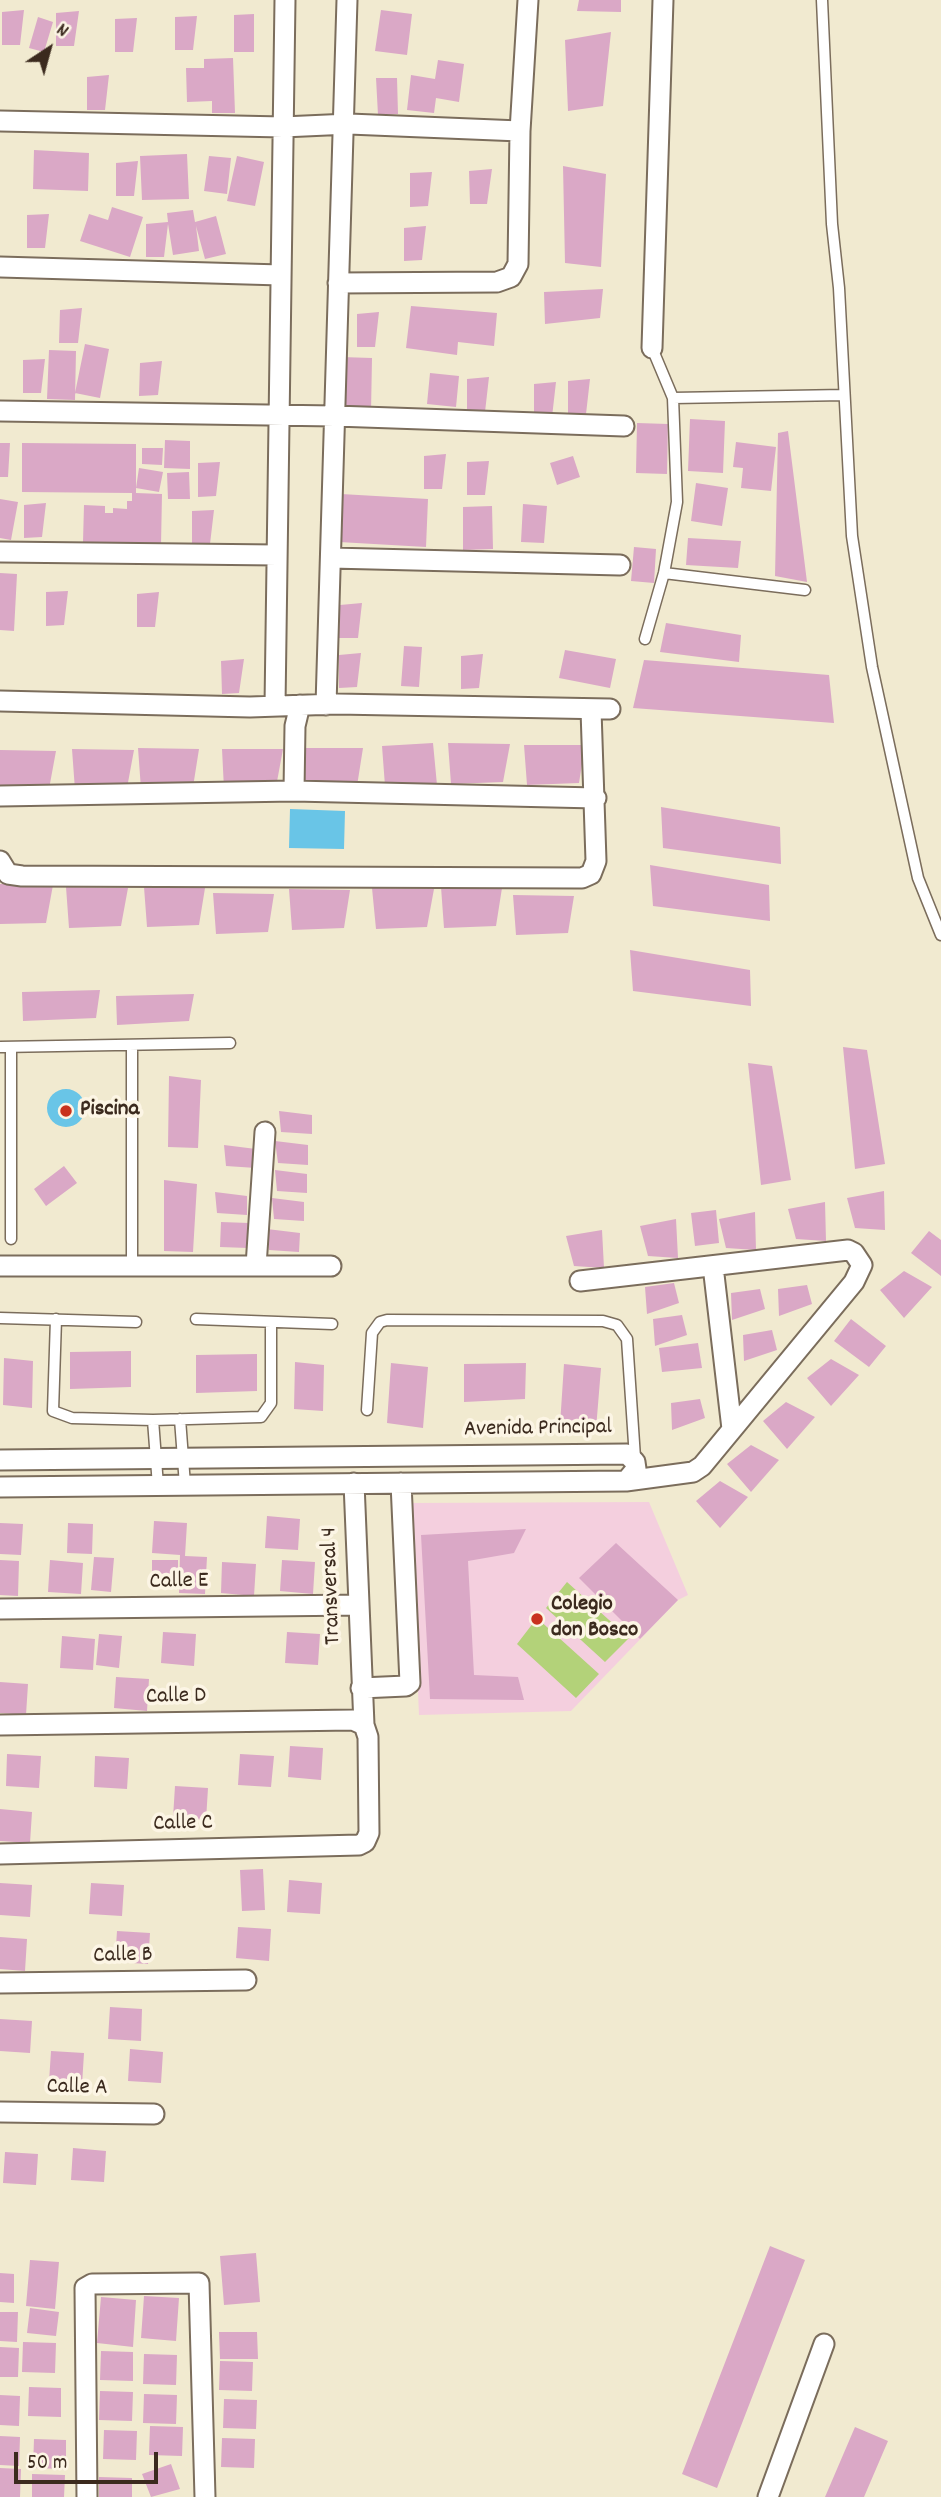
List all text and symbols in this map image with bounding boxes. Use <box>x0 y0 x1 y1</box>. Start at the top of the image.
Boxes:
north arrow <box>14 14 84 84</box>
text: N <box>50 18 73 45</box>
place label: Piscina <box>80 1097 139 1125</box>
marker: Piscina <box>58 1103 74 1119</box>
street label: Avenida Principal <box>464 1415 612 1445</box>
street label: Transversal 4 <box>317 1527 349 1645</box>
street label: Calle E <box>149 1569 209 1597</box>
place label: Colegio don Bosco <box>551 1592 638 1646</box>
marker: Colegio don Bosco <box>529 1611 545 1627</box>
street label: Calle D <box>146 1684 206 1712</box>
street label: Calle C <box>153 1811 213 1839</box>
street label: Calle B <box>93 1943 153 1971</box>
street label: Calle A <box>46 2075 108 2103</box>
scale bar <box>18 2438 161 2482</box>
text: 50 m <box>27 2449 67 2479</box>

